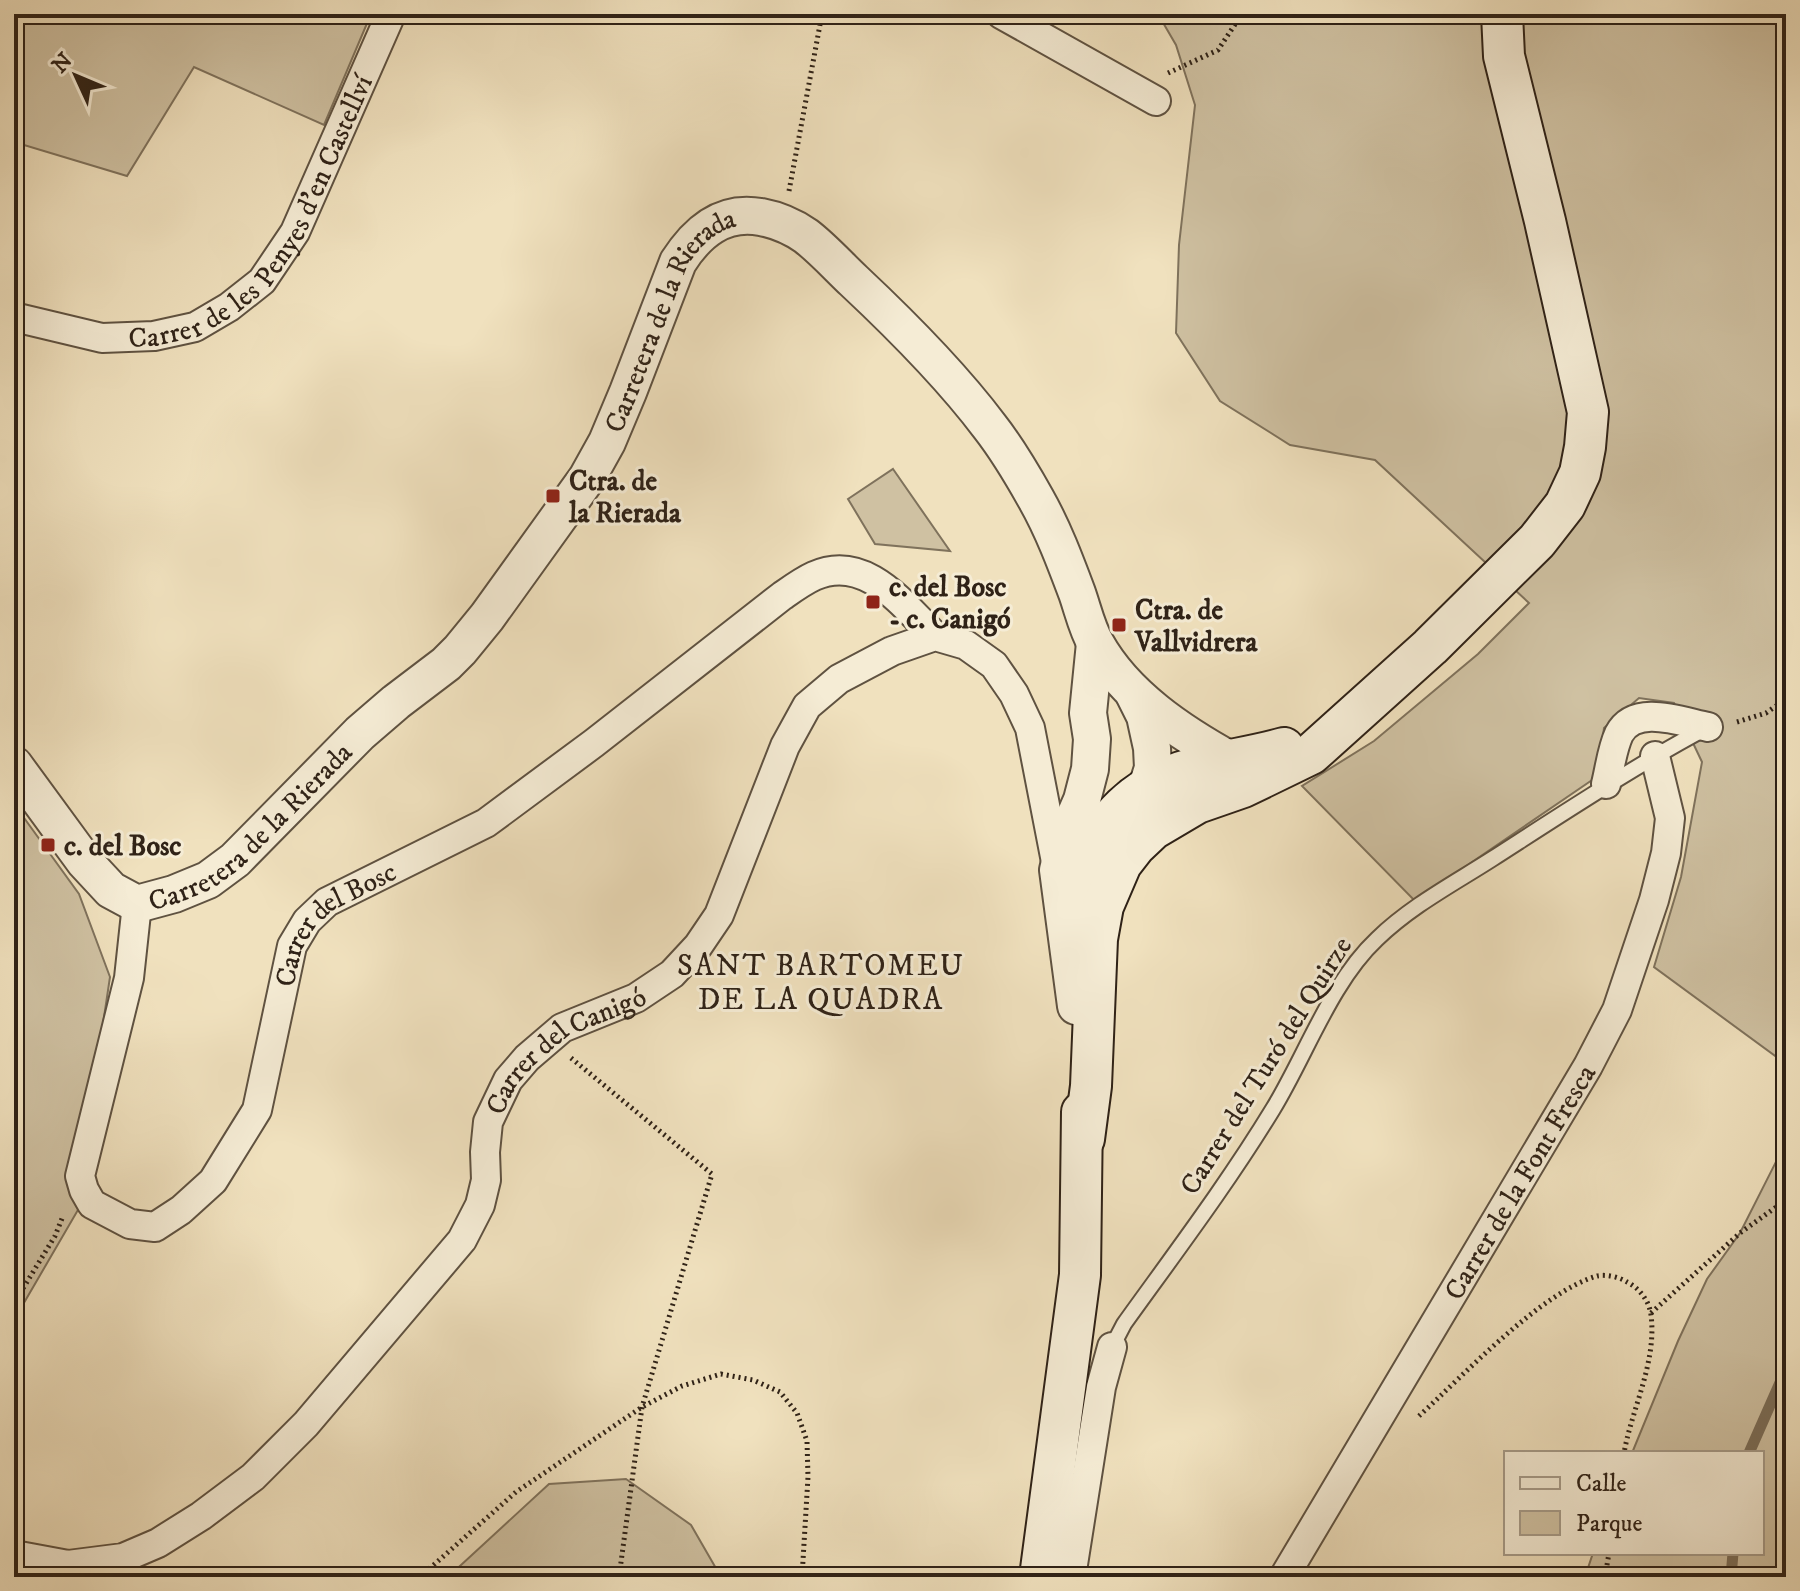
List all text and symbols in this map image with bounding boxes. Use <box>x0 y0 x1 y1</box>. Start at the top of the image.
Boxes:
north arrow <box>36 36 116 116</box>
text: N <box>47 47 79 79</box>
street label: Carrer de les Penyes d'en Castellví <box>128 68 382 356</box>
street label: Carretera de la Rierada <box>597 201 740 438</box>
place label: Ctra. de la Rierada <box>568 464 682 531</box>
marker: Ctra. de la Rierada <box>544 487 562 505</box>
place label: c. del Bosc - c. Canigó <box>889 570 1011 637</box>
marker: c. del Bosc - c. Canigó <box>864 593 882 611</box>
place label: Ctra. de Vallvidrera <box>1134 593 1258 660</box>
marker: Ctra. de Vallvidrera <box>1110 616 1128 634</box>
street label: Carretera de la Rierada <box>145 735 360 919</box>
place label: c. del Bosc <box>64 829 181 864</box>
marker: c. del Bosc <box>39 836 57 854</box>
street label: Carrer del Bosc <box>268 854 402 990</box>
street label: Carrer del Turó del Quirze <box>1173 930 1360 1201</box>
district label: SANT BARTOMEU DE LA QUADRA <box>677 948 965 1019</box>
street label: Carrer del Canigó <box>478 980 654 1120</box>
street label: Carrer de la Font Fresca <box>1437 1058 1604 1306</box>
legend <box>1504 1451 1764 1555</box>
text: Calle <box>1576 1469 1626 1499</box>
text: Parque <box>1576 1509 1642 1539</box>

